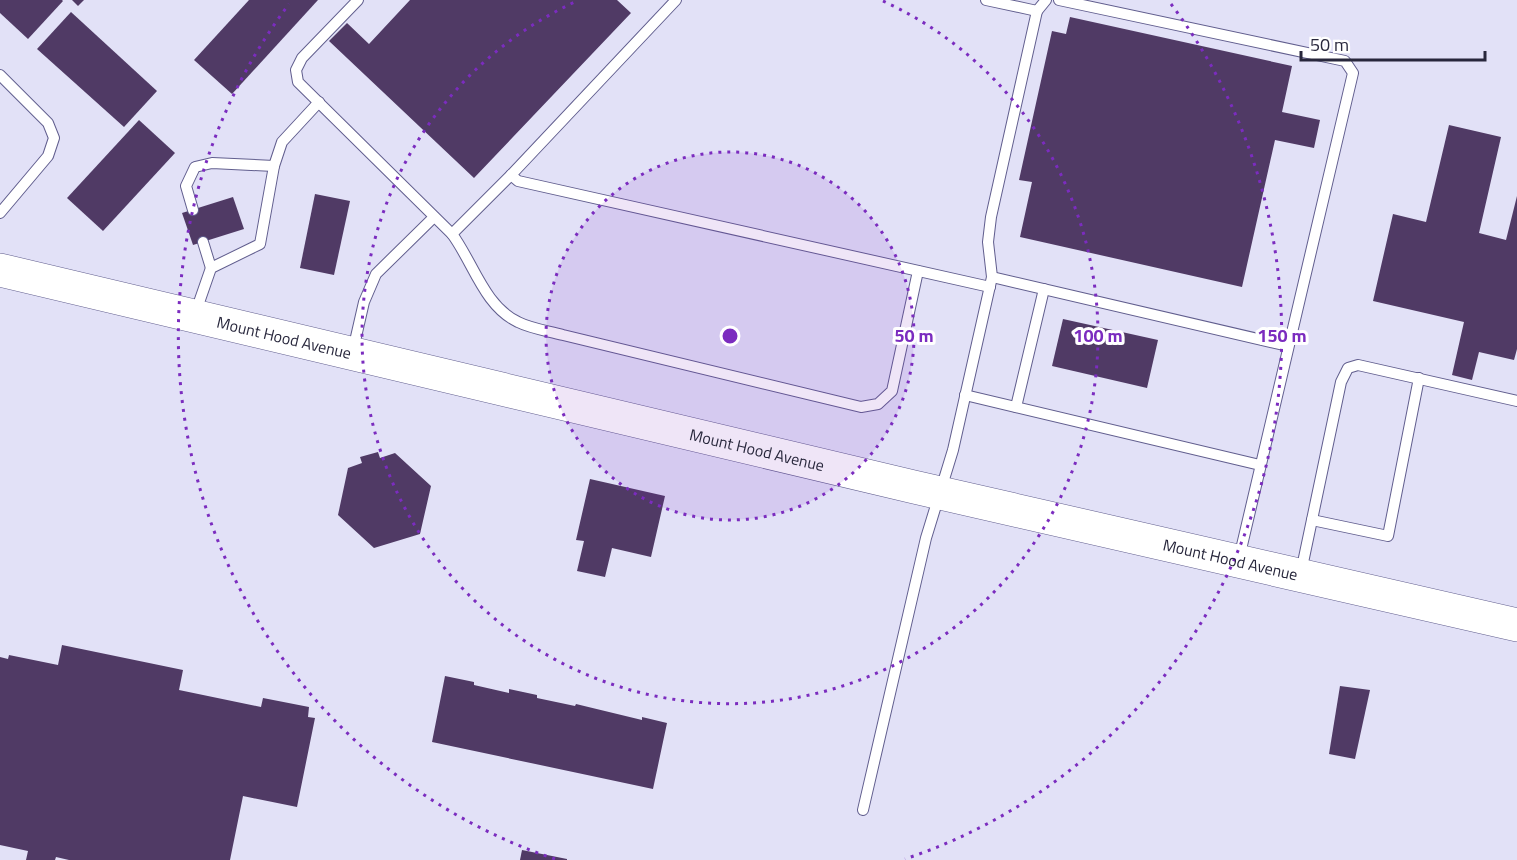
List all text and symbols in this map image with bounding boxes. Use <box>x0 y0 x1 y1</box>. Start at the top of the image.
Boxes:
scale bar <box>1301 24 1486 62</box>
text: 50 m <box>1310 31 1349 58</box>
street label: Mount Hood Avenue <box>214 310 354 365</box>
text: 50 m <box>894 322 934 349</box>
text: 100 m <box>1073 322 1123 349</box>
text: 150 m <box>1257 322 1307 349</box>
centre of rings <box>720 326 740 346</box>
street label: Mount Hood Avenue <box>687 422 827 477</box>
street label: Mount Hood Avenue <box>1161 532 1300 586</box>

